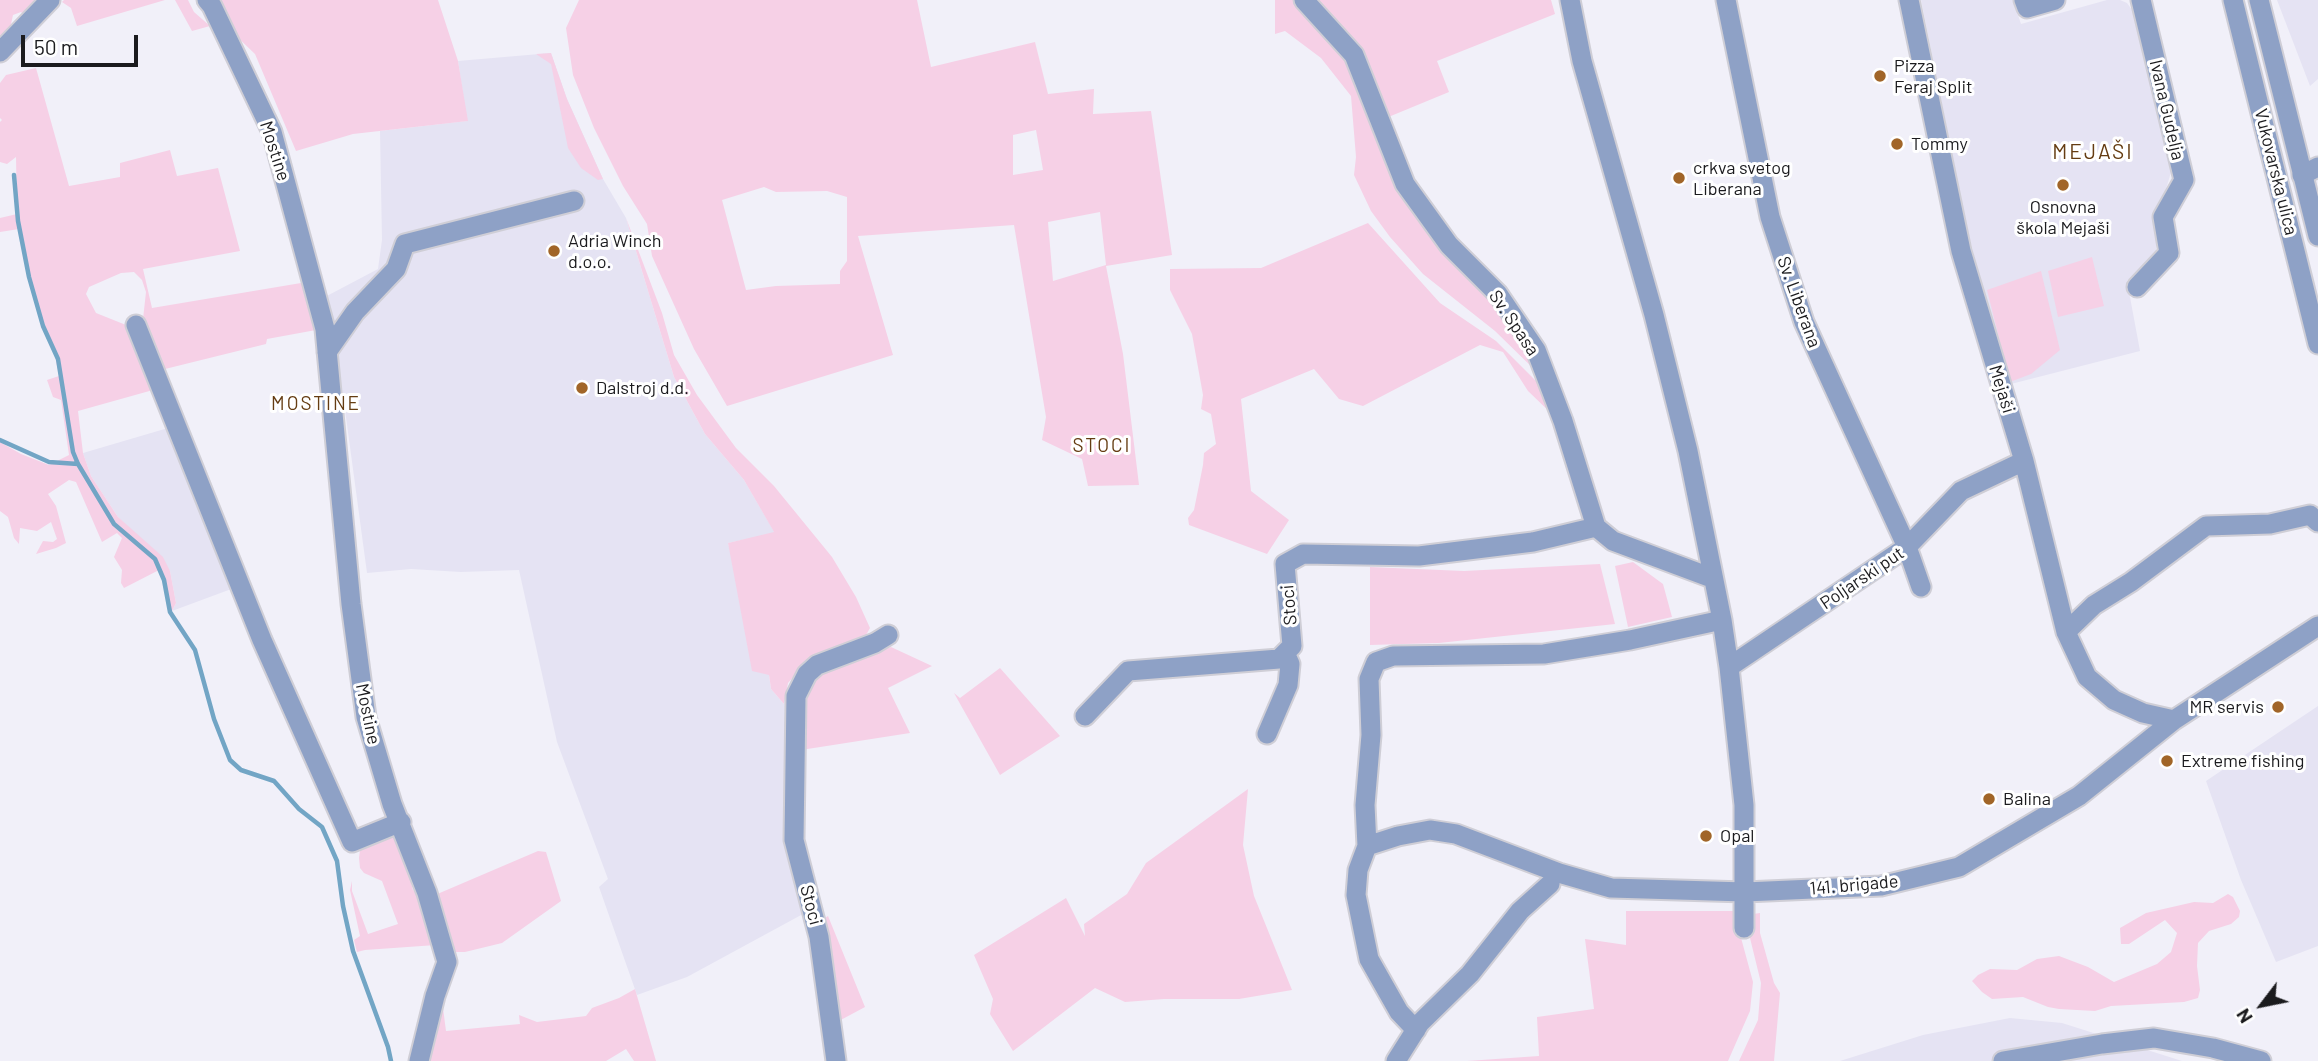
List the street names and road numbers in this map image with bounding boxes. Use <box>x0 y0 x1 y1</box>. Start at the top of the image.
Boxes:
street label: Ivana Gudelja <box>2145 58 2189 162</box>
street label: Vukovarska ulica <box>2250 107 2302 237</box>
street label: Mostine <box>255 118 295 184</box>
street label: Sv. Liberana <box>1773 253 1825 351</box>
street label: Sv. Spasa <box>1484 286 1544 360</box>
street label: Mejaši <box>1984 362 2020 416</box>
street label: Poljarski put <box>1816 542 1908 614</box>
street label: Stoci <box>1276 584 1302 626</box>
street label: Mostine <box>351 682 385 746</box>
street label: 141. brigade <box>1809 870 1899 900</box>
street label: Stoci <box>795 883 827 927</box>

